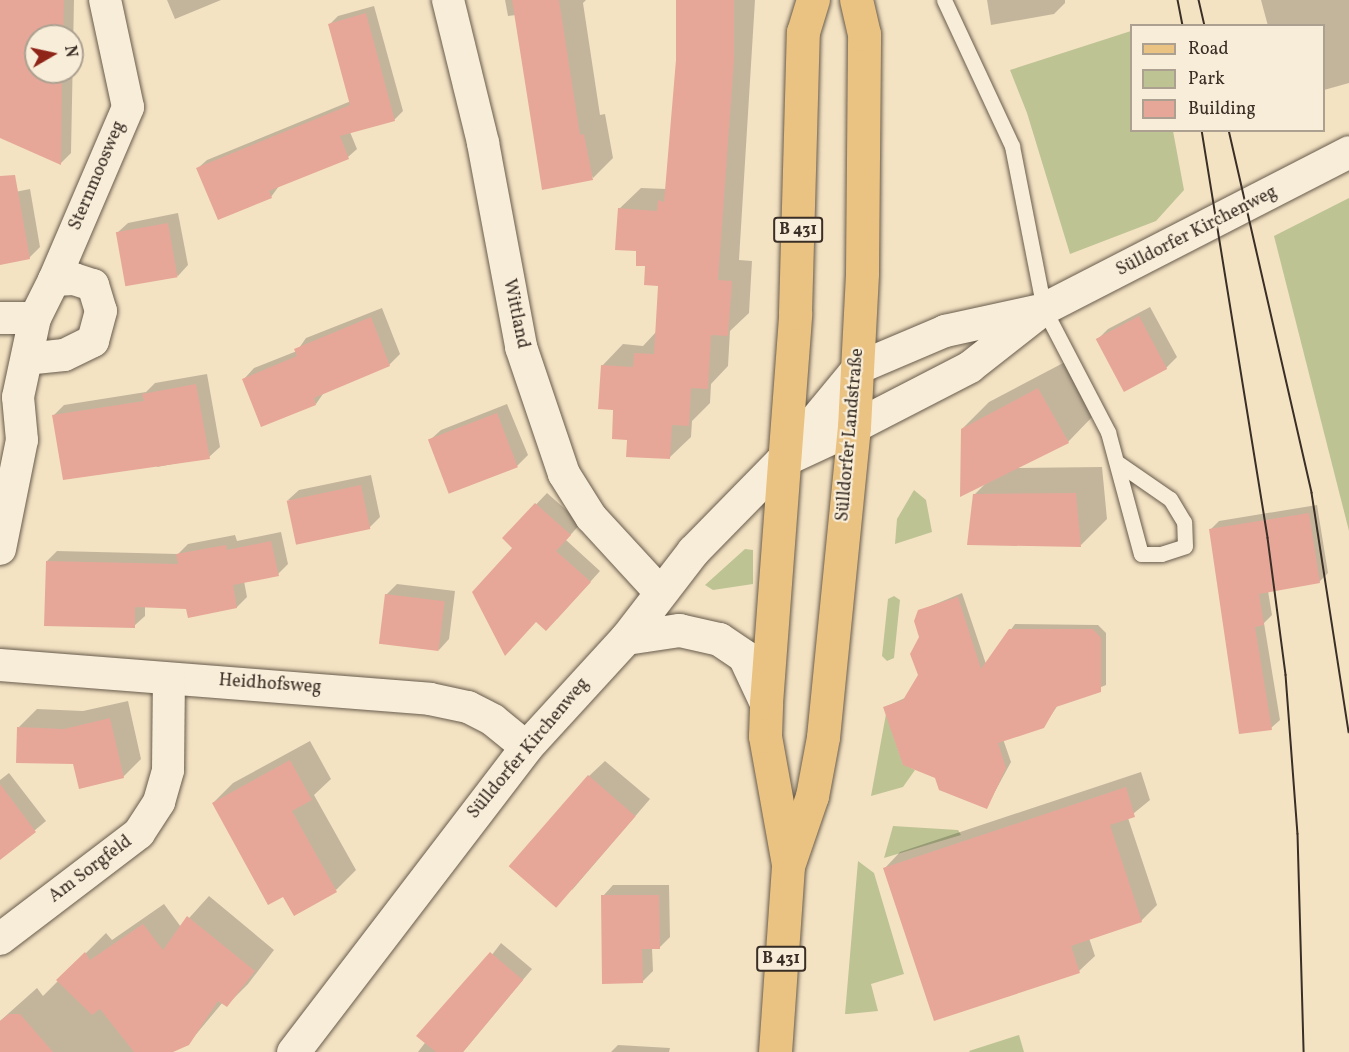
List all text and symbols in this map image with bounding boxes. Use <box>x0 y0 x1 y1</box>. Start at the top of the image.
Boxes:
north arrow <box>24 24 84 84</box>
legend <box>1130 24 1325 132</box>
text: Road <box>1188 37 1229 62</box>
text: N <box>58 44 82 59</box>
text: Park <box>1188 67 1225 92</box>
text: Building <box>1188 97 1256 122</box>
street label: Sternmoosweg <box>65 118 131 234</box>
street label: Sülldorfer Kirchenweg <box>1113 182 1281 282</box>
road number: B 431 <box>772 217 824 243</box>
street label: Wittland <box>497 277 533 351</box>
street label: Sülldorfer Landstraße <box>833 348 869 522</box>
street label: Heidhofsweg <box>218 671 322 699</box>
street label: Sülldorfer Kirchenweg <box>464 674 594 824</box>
street label: Am Sorgfeld <box>45 832 137 908</box>
road number: B 431 <box>756 946 806 972</box>

